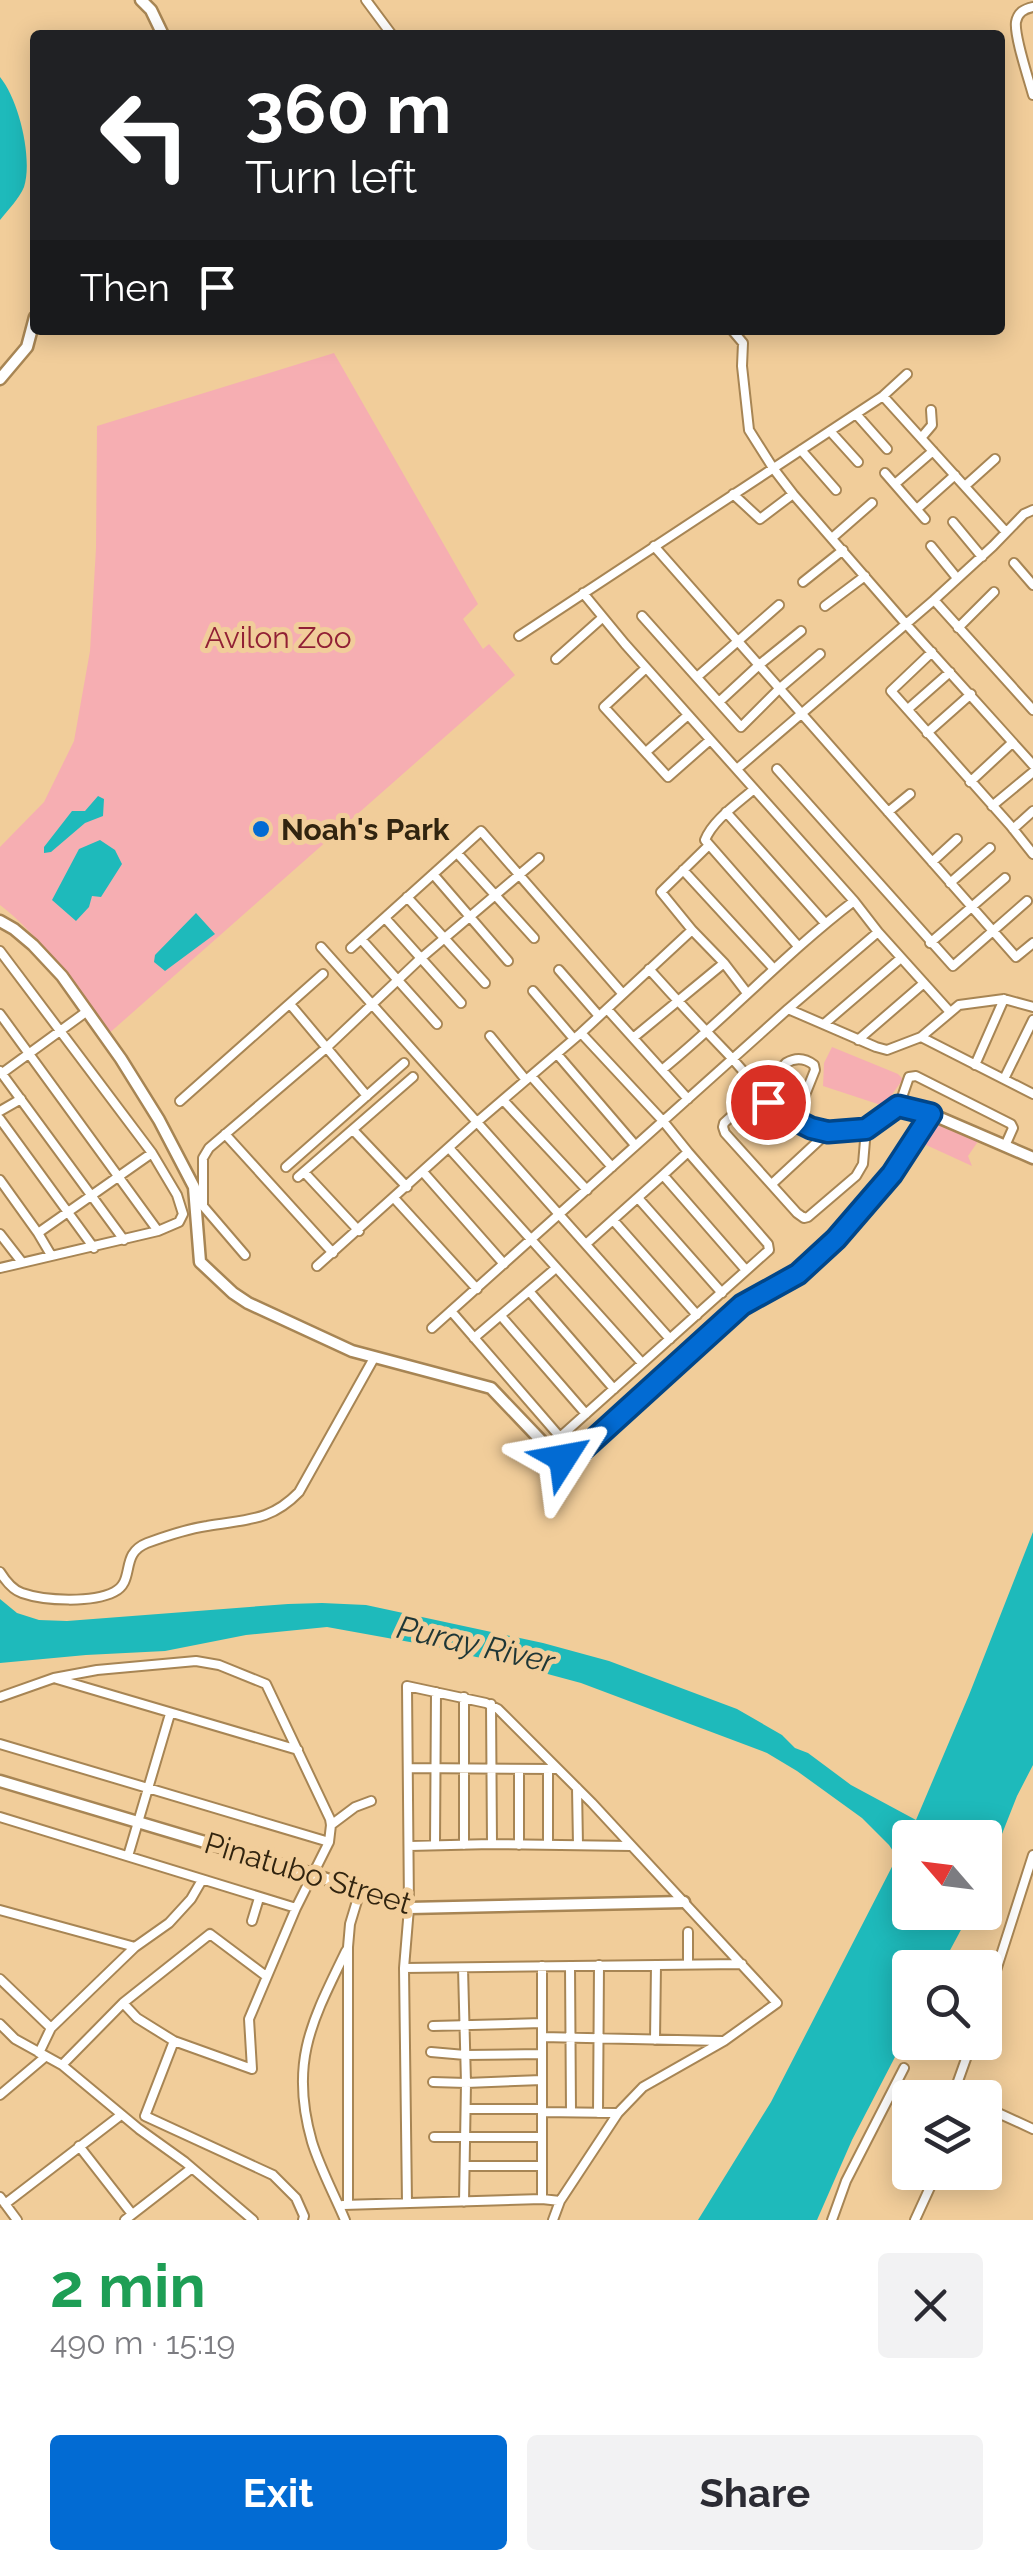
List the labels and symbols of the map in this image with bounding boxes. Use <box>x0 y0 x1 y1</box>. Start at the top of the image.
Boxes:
park label: Avilon Zoo <box>204 620 352 655</box>
place label: Noah's Park <box>281 812 450 847</box>
marker: Noah's Park <box>250 818 272 840</box>
pin <box>726 1060 811 1145</box>
position arrow <box>511 1406 615 1510</box>
water label: Puray River <box>394 1608 559 1680</box>
north arrow <box>892 1820 1002 1930</box>
street label: Pinatubo Street <box>201 1825 415 1921</box>

